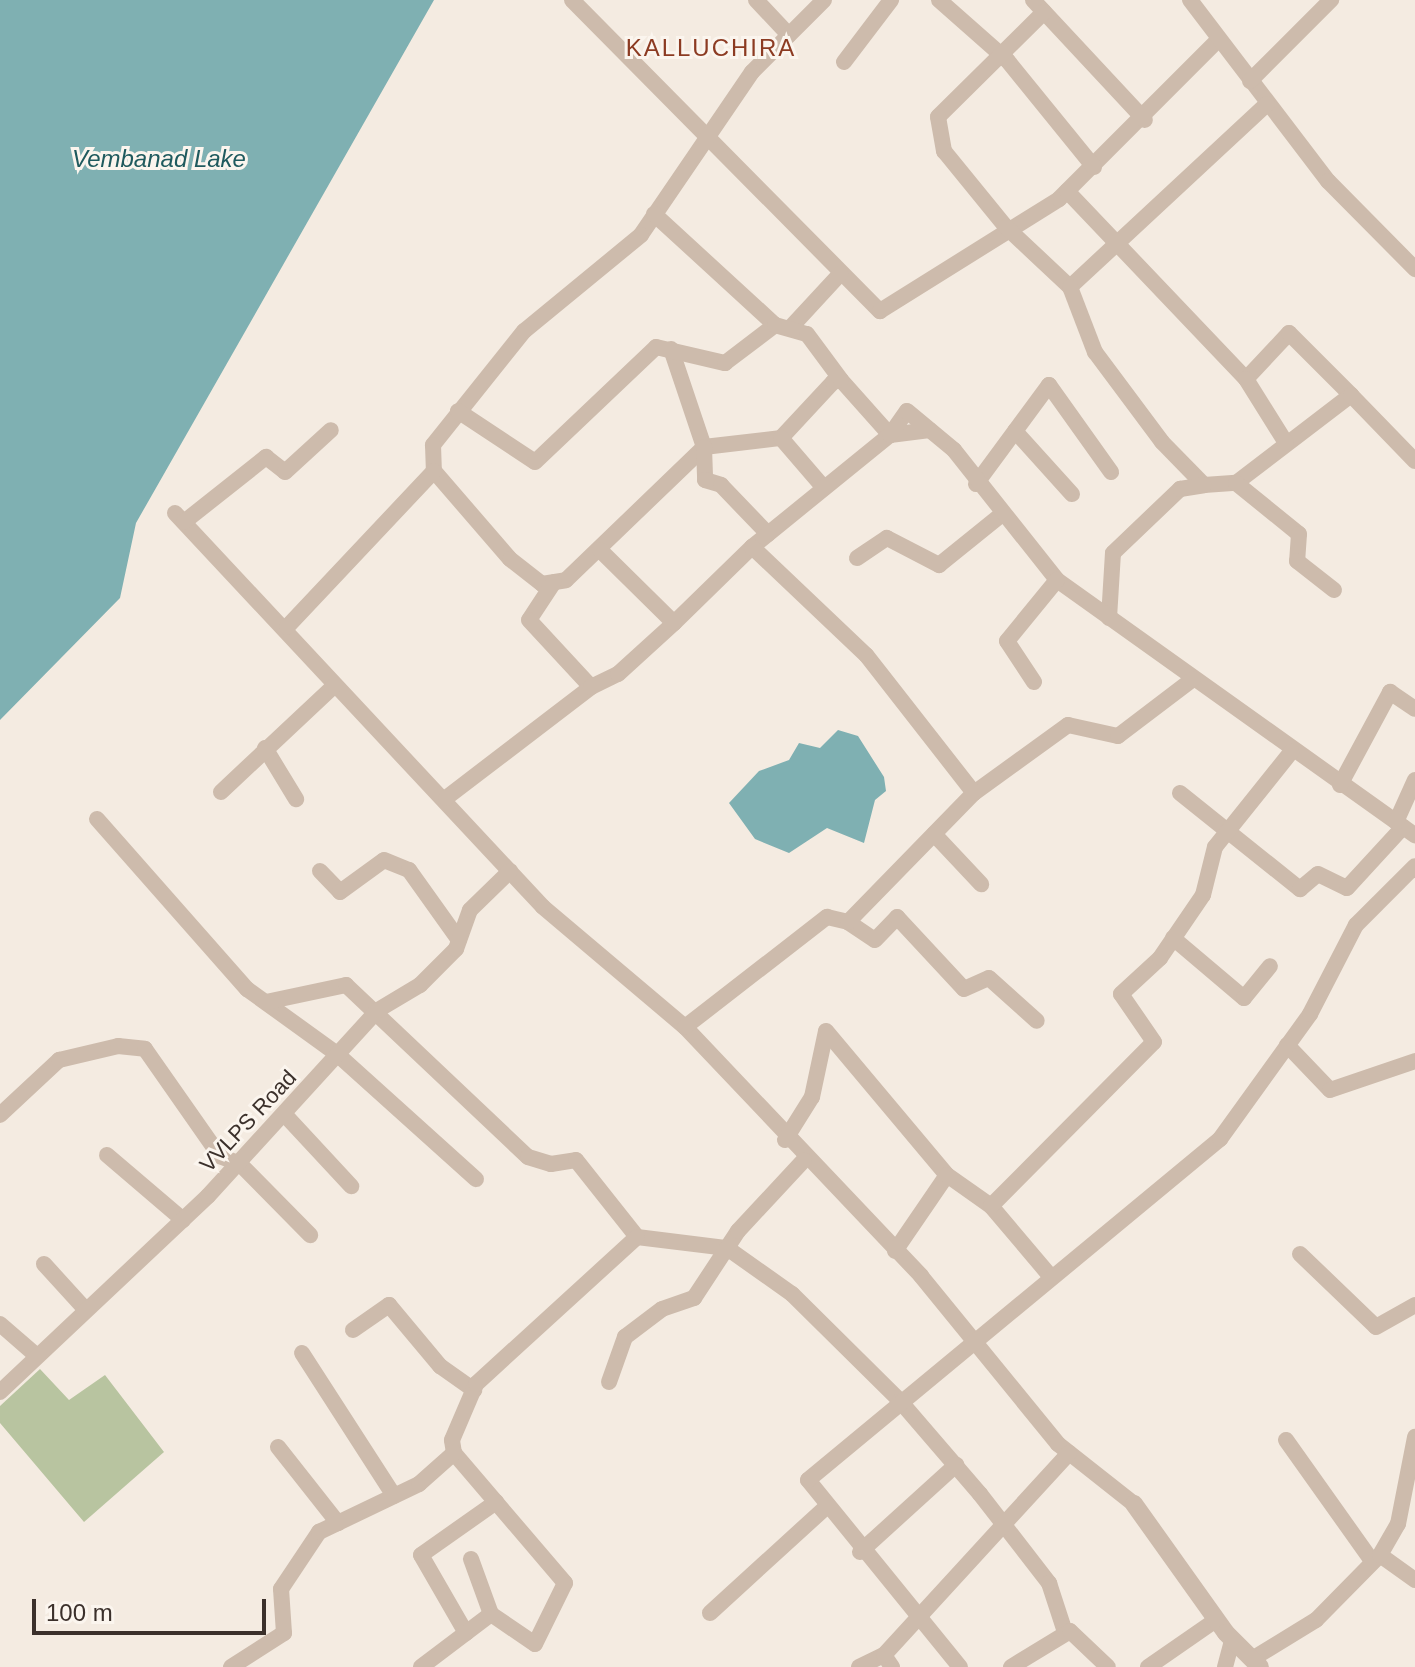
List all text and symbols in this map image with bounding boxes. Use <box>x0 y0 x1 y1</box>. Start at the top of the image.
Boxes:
district label: KALLUCHIRA <box>626 34 796 62</box>
water label: Vembanad Lake <box>72 145 246 173</box>
street label: VVLPS Road <box>194 1065 302 1177</box>
scale bar <box>36 1583 270 1633</box>
text: 100 m <box>46 1599 113 1626</box>

